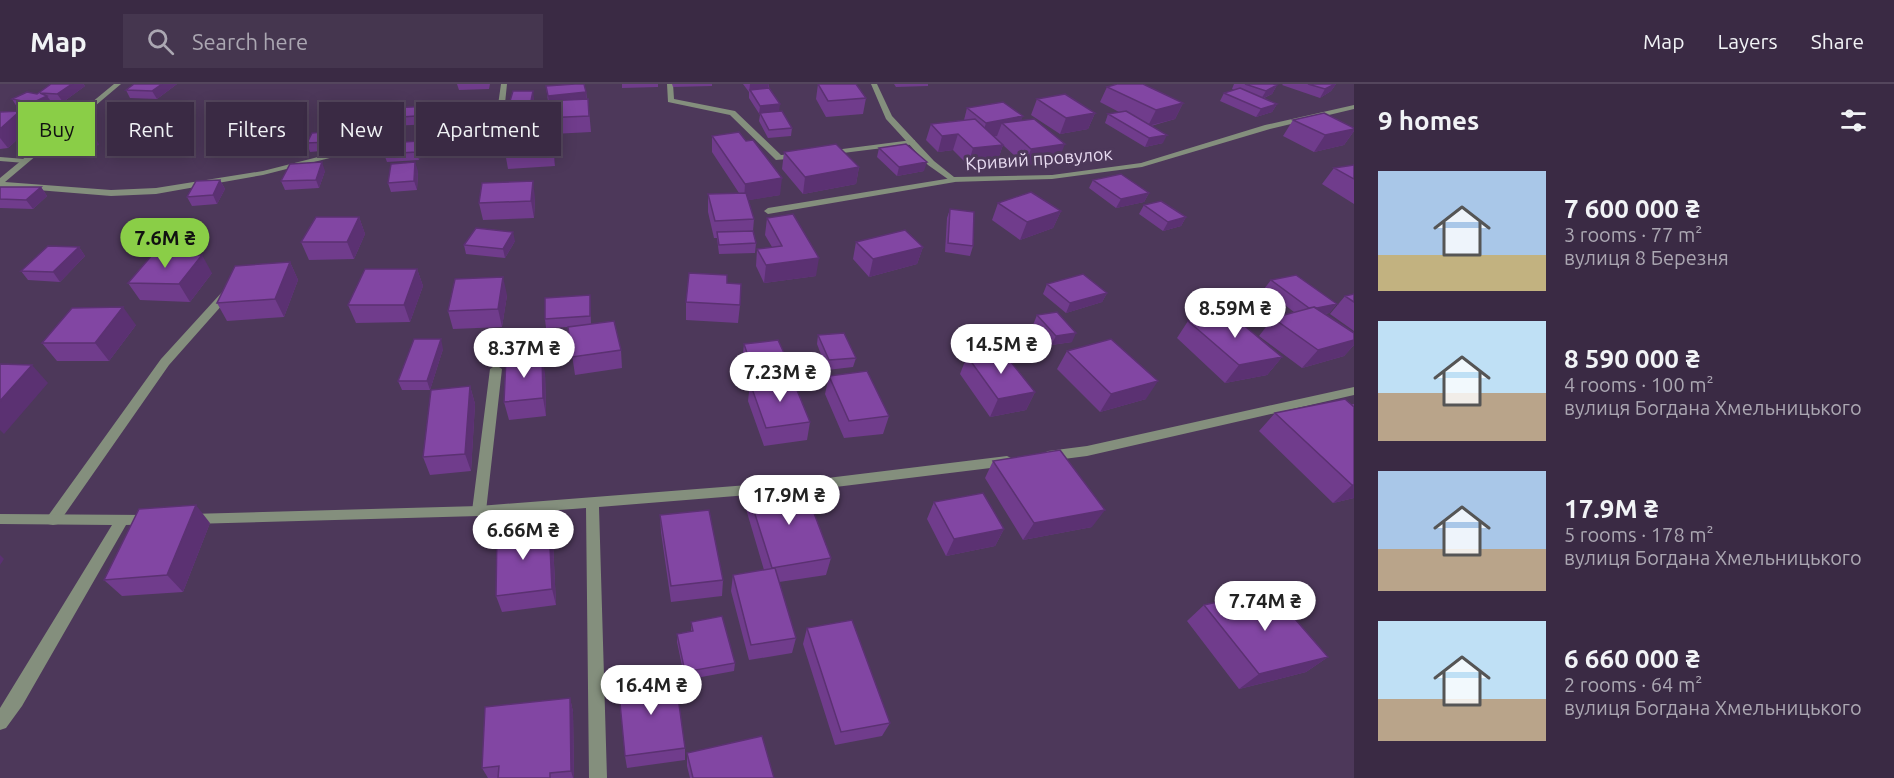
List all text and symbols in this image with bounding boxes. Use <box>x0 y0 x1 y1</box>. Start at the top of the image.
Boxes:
search box <box>123 14 543 68</box>
icon: search <box>144 25 177 58</box>
text: Map <box>30 26 87 57</box>
text: Search here <box>192 29 308 54</box>
text: Map <box>1643 29 1684 53</box>
text: Layers <box>1717 29 1778 53</box>
text: Share <box>1811 29 1864 53</box>
chip: Buy <box>18 102 95 156</box>
chip: Rent <box>107 102 194 156</box>
chip: Filters <box>206 102 307 156</box>
chip: New <box>319 102 404 156</box>
chip: Apartment <box>416 102 561 156</box>
icon: filters <box>1837 104 1870 137</box>
text: 9 homes <box>1378 106 1479 135</box>
street label: Кривий провулок <box>965 143 1113 173</box>
text: 7 600 000 ₴ <box>1564 194 1700 223</box>
icon: home <box>1426 195 1498 267</box>
pin: 7.6M ₴ <box>116 218 214 269</box>
text: 3 rooms · 77 m² <box>1564 223 1702 246</box>
text: 7.6M ₴ <box>134 226 196 249</box>
text: вулиця 8 Березня <box>1564 246 1729 269</box>
pin: 8.59M ₴ <box>1180 288 1290 339</box>
text: 8.59M ₴ <box>1199 296 1271 319</box>
pin: 14.5M ₴ <box>946 324 1056 375</box>
pin: 8.37M ₴ <box>469 328 579 379</box>
text: 14.5M ₴ <box>965 332 1037 355</box>
text: 8.37M ₴ <box>488 336 560 359</box>
text: 8 590 000 ₴ <box>1564 344 1700 373</box>
icon: home <box>1426 345 1498 417</box>
pin: 7.23M ₴ <box>725 352 835 403</box>
text: 7.23M ₴ <box>744 360 816 383</box>
text: 4 rooms · 100 m² <box>1564 373 1714 396</box>
text: вулиця Богдана Хмельницького <box>1564 396 1862 419</box>
pin: 17.9M ₴ <box>734 475 844 526</box>
text: 17.9M ₴ <box>753 483 825 506</box>
text: 17.9M ₴ <box>1564 494 1658 523</box>
icon: home <box>1426 495 1498 567</box>
pin: 6.66M ₴ <box>468 510 578 561</box>
text: 6.66M ₴ <box>487 518 559 541</box>
text: 5 rooms · 178 m² <box>1564 523 1714 546</box>
text: вулиця Богдана Хмельницького <box>1564 546 1862 569</box>
pin: 7.74M ₴ <box>1210 581 1320 632</box>
text: 7.74M ₴ <box>1229 589 1301 612</box>
text: 6 660 000 ₴ <box>1564 644 1700 673</box>
icon: home <box>1426 645 1498 717</box>
pin: 16.4M ₴ <box>596 665 706 716</box>
text: 16.4M ₴ <box>615 673 687 696</box>
text: 2 rooms · 64 m² <box>1564 673 1702 696</box>
text: вулиця Богдана Хмельницького <box>1564 696 1862 719</box>

